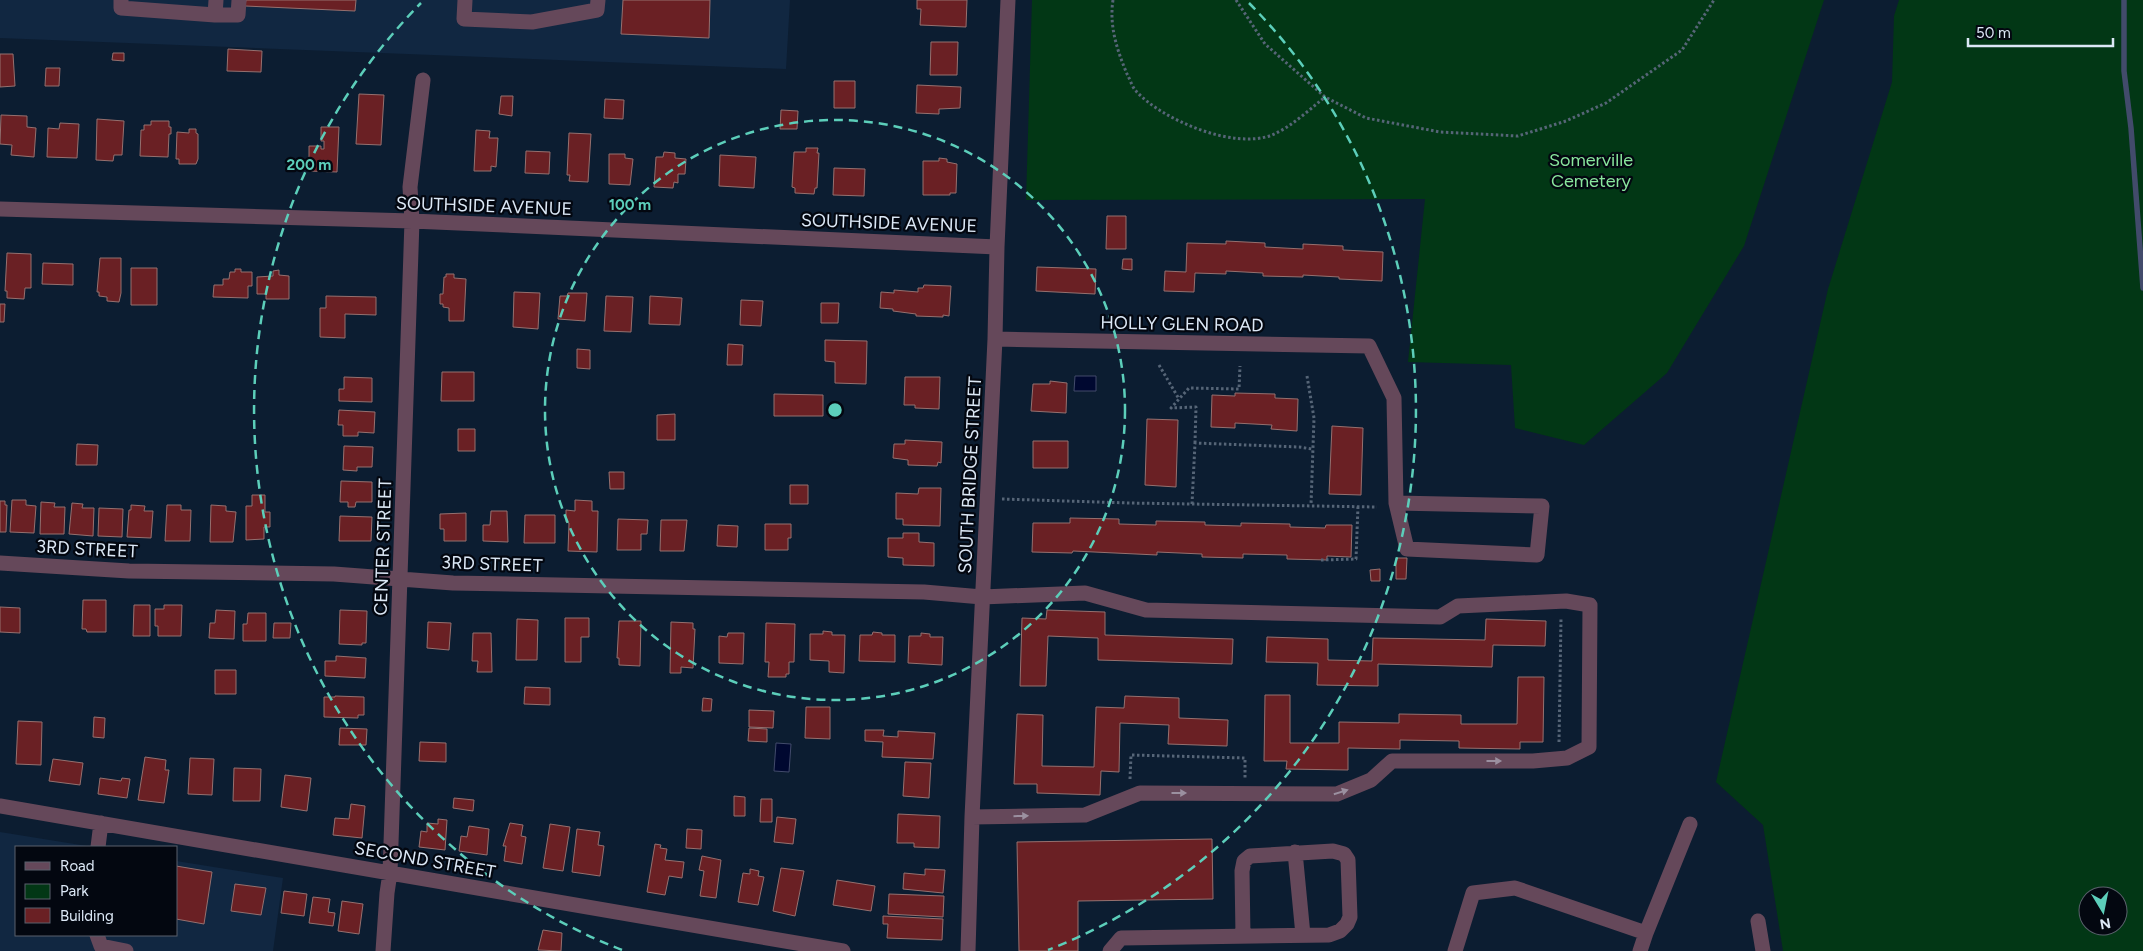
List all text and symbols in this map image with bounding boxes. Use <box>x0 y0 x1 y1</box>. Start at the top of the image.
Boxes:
scale bar <box>1968 15 2113 47</box>
text: 50 m <box>1976 24 2011 42</box>
park label: Somerville Cemetery <box>1549 149 1633 192</box>
text: 200 m <box>287 156 331 174</box>
street label: SOUTHSIDE AVENUE <box>396 192 572 220</box>
text: 100 m <box>609 196 651 214</box>
street label: SOUTHSIDE AVENUE <box>801 209 977 237</box>
street label: HOLLY GLEN ROAD <box>1100 312 1264 336</box>
street label: SOUTH BRIDGE STREET <box>954 376 986 574</box>
centre of rings <box>826 401 844 419</box>
street label: CENTER STREET <box>370 478 396 616</box>
street label: 3RD STREET <box>36 535 138 563</box>
street label: 3RD STREET <box>441 551 543 577</box>
one-way arrow <box>1486 757 1502 765</box>
one-way arrow <box>1334 787 1349 795</box>
one-way arrow <box>1171 789 1187 797</box>
one-way arrow <box>1013 812 1029 820</box>
street label: SECOND STREET <box>353 837 497 883</box>
legend <box>15 846 178 936</box>
text: Road <box>60 857 95 875</box>
text: Park <box>60 882 89 900</box>
north arrow <box>2078 886 2128 936</box>
text: Building <box>60 907 114 925</box>
text: N <box>2098 914 2112 933</box>

